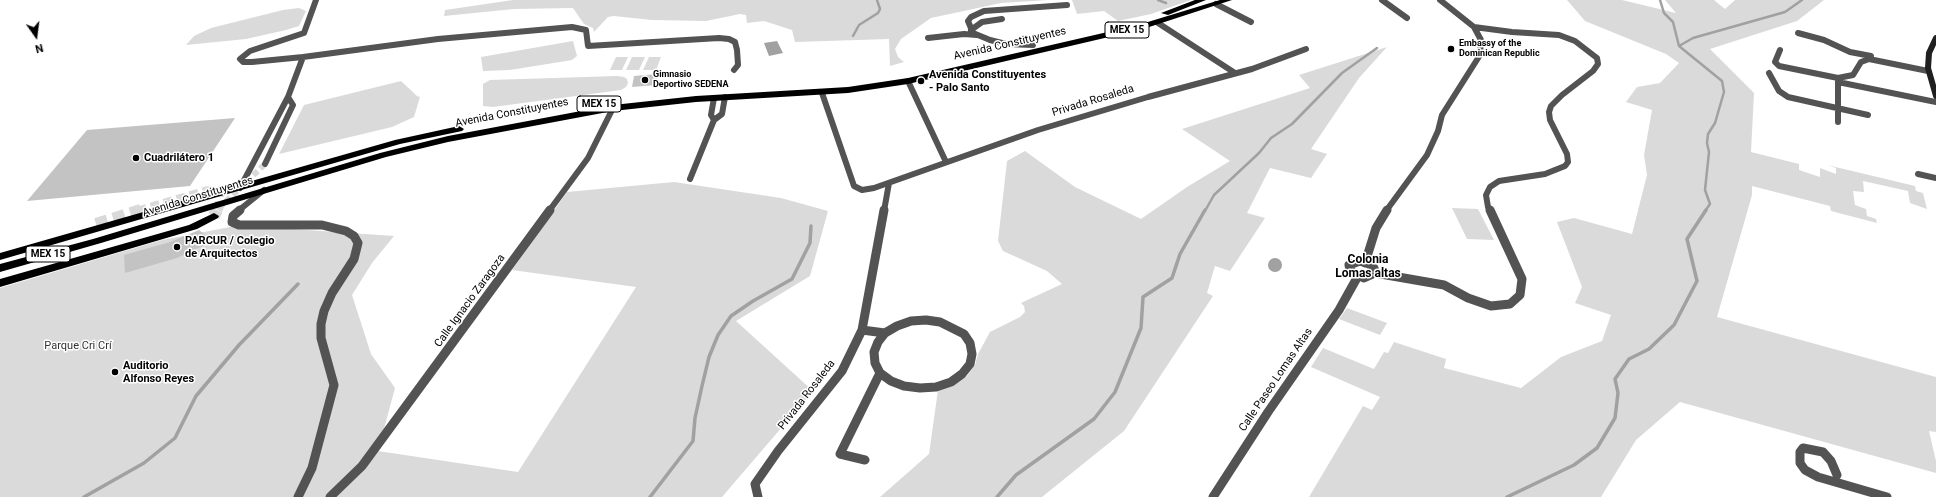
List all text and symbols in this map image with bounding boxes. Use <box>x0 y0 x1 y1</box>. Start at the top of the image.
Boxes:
north arrow <box>16 16 56 56</box>
road number: MEX 15 <box>1105 22 1149 38</box>
street label: Avenida Constituyentes <box>953 25 1067 63</box>
place label: Embassy of the Dominican Republic <box>1459 39 1540 60</box>
text: N <box>34 41 44 55</box>
marker: Embassy of the Dominican Republic <box>1446 44 1456 54</box>
place label: Avenida Constituyentes - Palo Santo <box>929 68 1046 94</box>
place label: Gimnasio Deportivo SEDENA <box>653 70 729 91</box>
marker: Gimnasio Deportivo SEDENA <box>640 75 650 85</box>
marker: Avenida Constituyentes - Palo Santo <box>916 76 926 86</box>
street label: Privada Rosaleda <box>1050 82 1136 120</box>
street label: Avenida Constituyentes <box>454 96 570 130</box>
road number: MEX 15 <box>577 96 621 112</box>
place label: Cuadrilátero 1 <box>144 151 214 165</box>
marker: Cuadrilátero 1 <box>131 153 141 163</box>
street label: Avenida Constituyentes <box>141 174 255 220</box>
place label: PARCUR / Colegio de Arquitectos <box>185 234 274 260</box>
marker: PARCUR / Colegio de Arquitectos <box>172 242 182 252</box>
road number: MEX 15 <box>26 246 70 262</box>
street label: Calle Ignacio Zaragoza <box>432 252 508 350</box>
district label: Colonia Lomas altas <box>1335 253 1401 281</box>
street label: Calle Paseo Lomas Altas <box>1236 326 1316 434</box>
park label: Parque Cri Crí <box>44 339 112 353</box>
street label: Privada Rosaleda <box>776 357 838 433</box>
place label: Auditorio Alfonso Reyes <box>123 359 194 385</box>
marker: Auditorio Alfonso Reyes <box>110 367 120 377</box>

